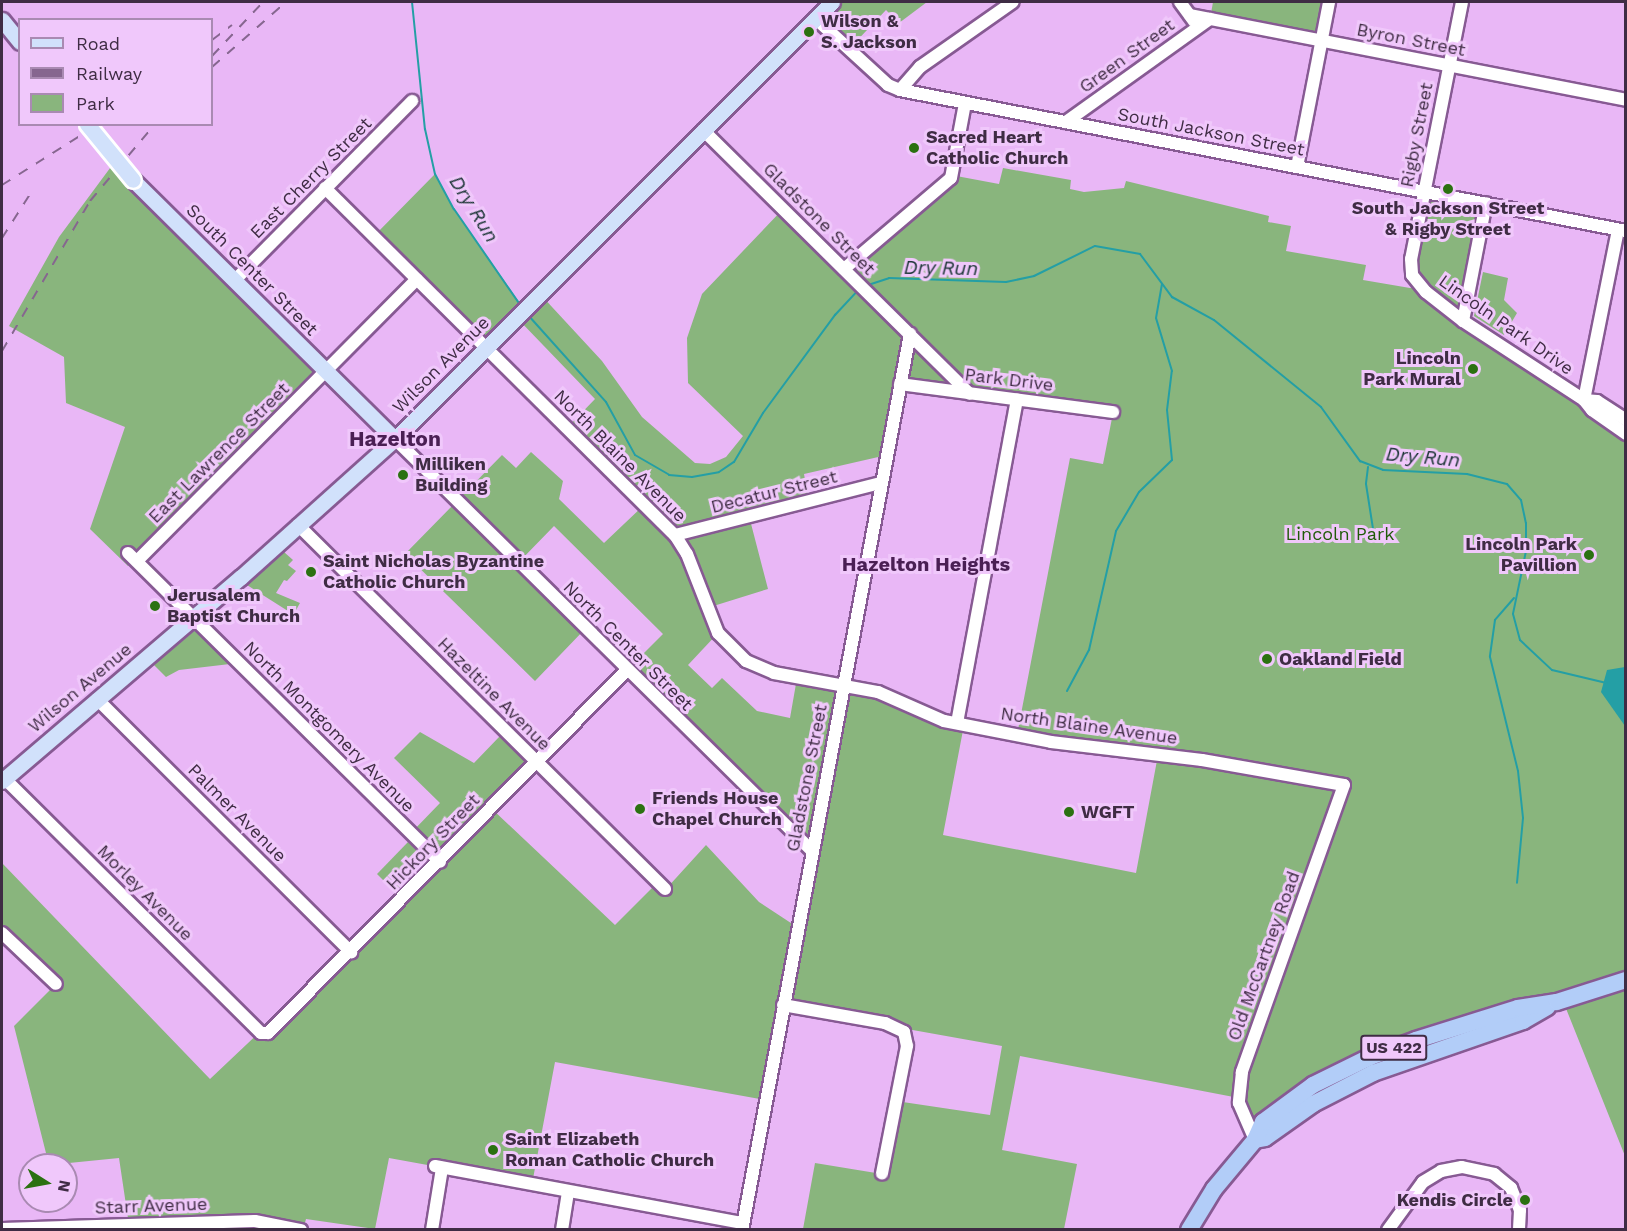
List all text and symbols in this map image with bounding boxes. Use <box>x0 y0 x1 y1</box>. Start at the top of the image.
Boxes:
place label: Wilson & S. Jackson <box>821 11 917 54</box>
street label: Green Street <box>1075 14 1179 98</box>
legend <box>18 18 213 126</box>
street label: Byron Street <box>1355 19 1467 61</box>
marker: Wilson & S. Jackson <box>802 25 816 39</box>
text: Road <box>76 33 120 54</box>
text: Railway <box>76 63 142 84</box>
street label: Rigby Street <box>1396 80 1438 190</box>
text: Park <box>76 93 115 114</box>
street label: South Jackson Street <box>1116 103 1306 161</box>
street label: East Cherry Street <box>246 113 376 243</box>
place label: Sacred Heart Catholic Church <box>926 127 1068 170</box>
marker: Sacred Heart Catholic Church <box>907 141 921 155</box>
street label: Gladstone Street <box>758 158 880 280</box>
water label: Dry Run <box>444 171 504 247</box>
marker: South Jackson Street & Rigby Street <box>1441 182 1455 196</box>
place label: South Jackson Street & Rigby Street <box>1352 198 1544 240</box>
street label: South Center Street <box>182 200 322 340</box>
water label: Dry Run <box>903 255 979 281</box>
street label: Lincoln Park Drive <box>1434 270 1578 380</box>
street label: Wilson Avenue <box>388 312 494 418</box>
place label: Lincoln Park Mural <box>1363 348 1461 391</box>
marker: Lincoln Park Mural <box>1466 362 1480 376</box>
street label: Park Drive <box>963 364 1055 396</box>
street label: East Lawrence Street <box>144 378 294 528</box>
street label: North Blaine Avenue <box>549 385 691 527</box>
district label: Hazelton <box>349 426 441 452</box>
water label: Dry Run <box>1385 442 1461 472</box>
place label: Milliken Building <box>415 454 487 496</box>
street label: Decatur Street <box>709 466 839 518</box>
marker: Milliken Building <box>396 468 410 482</box>
park label: Lincoln Park <box>1285 523 1395 545</box>
place label: Lincoln Park Pavillion <box>1465 534 1577 576</box>
marker: Lincoln Park Pavillion <box>1582 548 1596 562</box>
place label: Saint Nicholas Byzantine Catholic Church <box>323 551 544 594</box>
district label: Hazelton Heights <box>842 552 1010 576</box>
marker: Saint Nicholas Byzantine Catholic Church <box>304 565 318 579</box>
street label: North Center Street <box>559 577 697 715</box>
place label: Jerusalem Baptist Church <box>167 585 300 628</box>
marker: Jerusalem Baptist Church <box>148 599 162 613</box>
street label: Hazeltine Avenue <box>433 633 555 755</box>
street label: North Montgomery Avenue <box>238 636 420 818</box>
street label: Wilson Avenue <box>24 638 136 738</box>
place label: Oakland Field <box>1279 648 1402 670</box>
marker: Oakland Field <box>1260 652 1274 666</box>
street label: Gladstone Street <box>782 702 832 854</box>
street label: North Blaine Avenue <box>999 703 1179 749</box>
street label: Palmer Avenue <box>183 759 291 867</box>
place label: Friends House Chapel Church <box>652 788 782 830</box>
street label: Hickory Street <box>382 789 484 895</box>
place label: WGFT <box>1081 801 1134 823</box>
marker: Friends House Chapel Church <box>633 802 647 816</box>
marker: WGFT <box>1062 805 1076 819</box>
street label: Morley Avenue <box>92 840 198 946</box>
street label: Old McCartney Road <box>1223 868 1305 1044</box>
road number: US 422 <box>1360 1035 1428 1061</box>
place label: Saint Elizabeth Roman Catholic Church <box>505 1129 714 1172</box>
marker: Saint Elizabeth Roman Catholic Church <box>486 1143 500 1157</box>
north arrow <box>18 1153 78 1213</box>
text: N <box>54 1179 75 1194</box>
place label: Kendis Circle <box>1397 1189 1513 1211</box>
street label: Starr Avenue <box>94 1193 208 1219</box>
marker: Kendis Circle <box>1518 1193 1532 1207</box>

